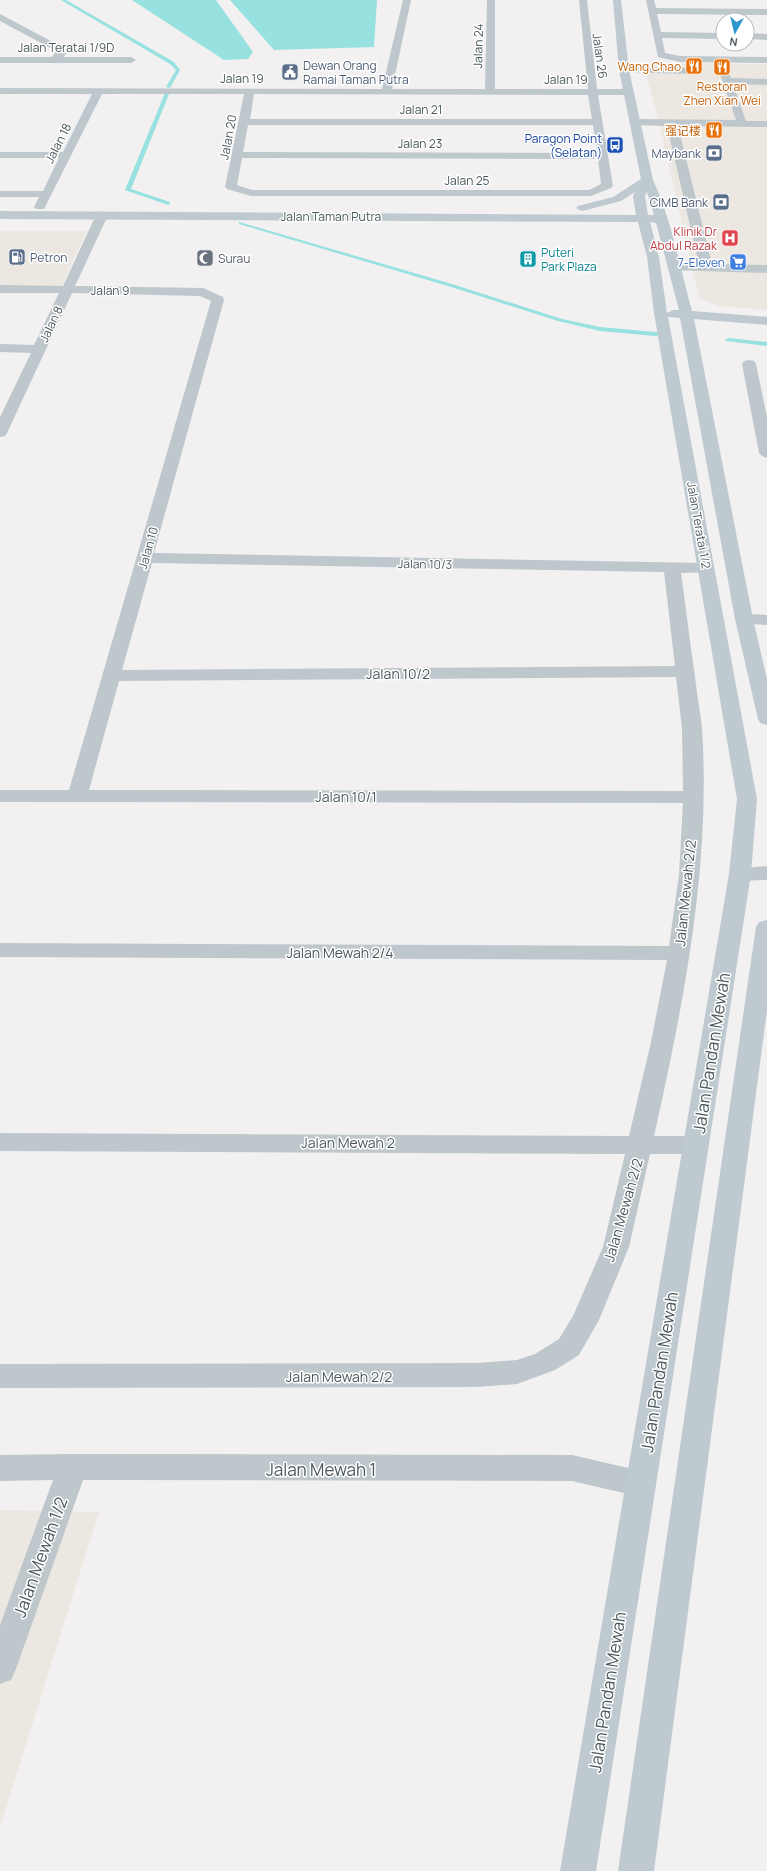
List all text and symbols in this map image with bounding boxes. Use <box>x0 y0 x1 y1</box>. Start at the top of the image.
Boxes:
north arrow <box>715 12 755 52</box>
street label: Jalan 24 <box>469 23 487 69</box>
street label: Jalan 26 <box>588 32 612 80</box>
text: N <box>728 34 738 50</box>
street label: Jalan Teratai 1/9D <box>18 39 114 56</box>
restaurant icon: Wang Chao <box>684 56 704 76</box>
place label: Dewan Orang Ramai Taman Putra <box>303 57 409 88</box>
restaurant icon: Restoran Zhen Xian Wei <box>712 57 732 77</box>
place label: Wang Chao <box>618 58 681 75</box>
public building icon: Dewan Orang Ramai Taman Putra <box>280 62 300 82</box>
street label: Jalan 19 <box>220 70 264 87</box>
street label: Jalan 19 <box>544 71 588 88</box>
place label: Restoran Zhen Xian Wei <box>683 78 761 109</box>
street label: Jalan 21 <box>400 101 442 118</box>
street label: Jalan 20 <box>215 113 241 161</box>
street label: Jalan 18 <box>41 120 75 166</box>
restaurant icon: 强记楼 <box>704 120 724 140</box>
place label: 强记楼 <box>665 122 701 139</box>
place label: Paragon Point (Selatan) <box>525 130 602 161</box>
street label: Jalan 23 <box>398 135 442 152</box>
bus stop icon: Paragon Point (Selatan) <box>605 135 625 155</box>
bank icon: Maybank <box>704 143 724 163</box>
place label: Maybank <box>651 145 702 162</box>
street label: Jalan 25 <box>445 172 490 189</box>
bank icon: CIMB Bank <box>711 192 731 212</box>
place label: CIMB Bank <box>650 194 709 211</box>
street label: Jalan Taman Putra <box>281 208 381 225</box>
place label: Klinik Dr Abdul Razak <box>650 223 718 254</box>
hospital icon: Klinik Dr Abdul Razak <box>720 228 740 248</box>
place label: Puteri Park Plaza <box>541 244 597 275</box>
fuel station icon: Petron <box>7 247 27 267</box>
mosque icon: Surau <box>195 248 215 268</box>
place label: Petron <box>30 249 67 266</box>
building icon: Puteri Park Plaza <box>518 249 538 269</box>
place label: Surau <box>218 250 250 267</box>
supermarket icon: 7-Eleven <box>728 252 748 272</box>
place label: 7-Eleven <box>678 254 725 271</box>
street label: Jalan 9 <box>91 282 129 299</box>
street label: Jalan 8 <box>35 303 67 345</box>
street label: Jalan Teratai 1/2 <box>683 480 715 570</box>
street label: Jalan 10 <box>134 525 162 571</box>
street label: Jalan 10/3 <box>398 555 452 573</box>
street label: Jalan 10/2 <box>366 664 430 683</box>
street label: Jalan 10/1 <box>315 787 377 806</box>
street label: Jalan Mewah 2/2 <box>670 839 700 947</box>
street label: Jalan Mewah 2/4 <box>287 943 393 962</box>
street label: Jalan Pandan Mewah <box>687 971 735 1135</box>
street label: Jalan Mewah 2 <box>301 1133 395 1152</box>
street label: Jalan Mewah 2/2 <box>599 1156 647 1264</box>
street label: Jalan Pandan Mewah <box>635 1290 683 1454</box>
street label: Jalan Mewah 2/2 <box>286 1367 392 1386</box>
street label: Jalan Mewah 1 <box>266 1458 376 1481</box>
street label: Jalan Mewah 1/2 <box>8 1494 72 1620</box>
street label: Jalan Pandan Mewah <box>583 1610 631 1774</box>

